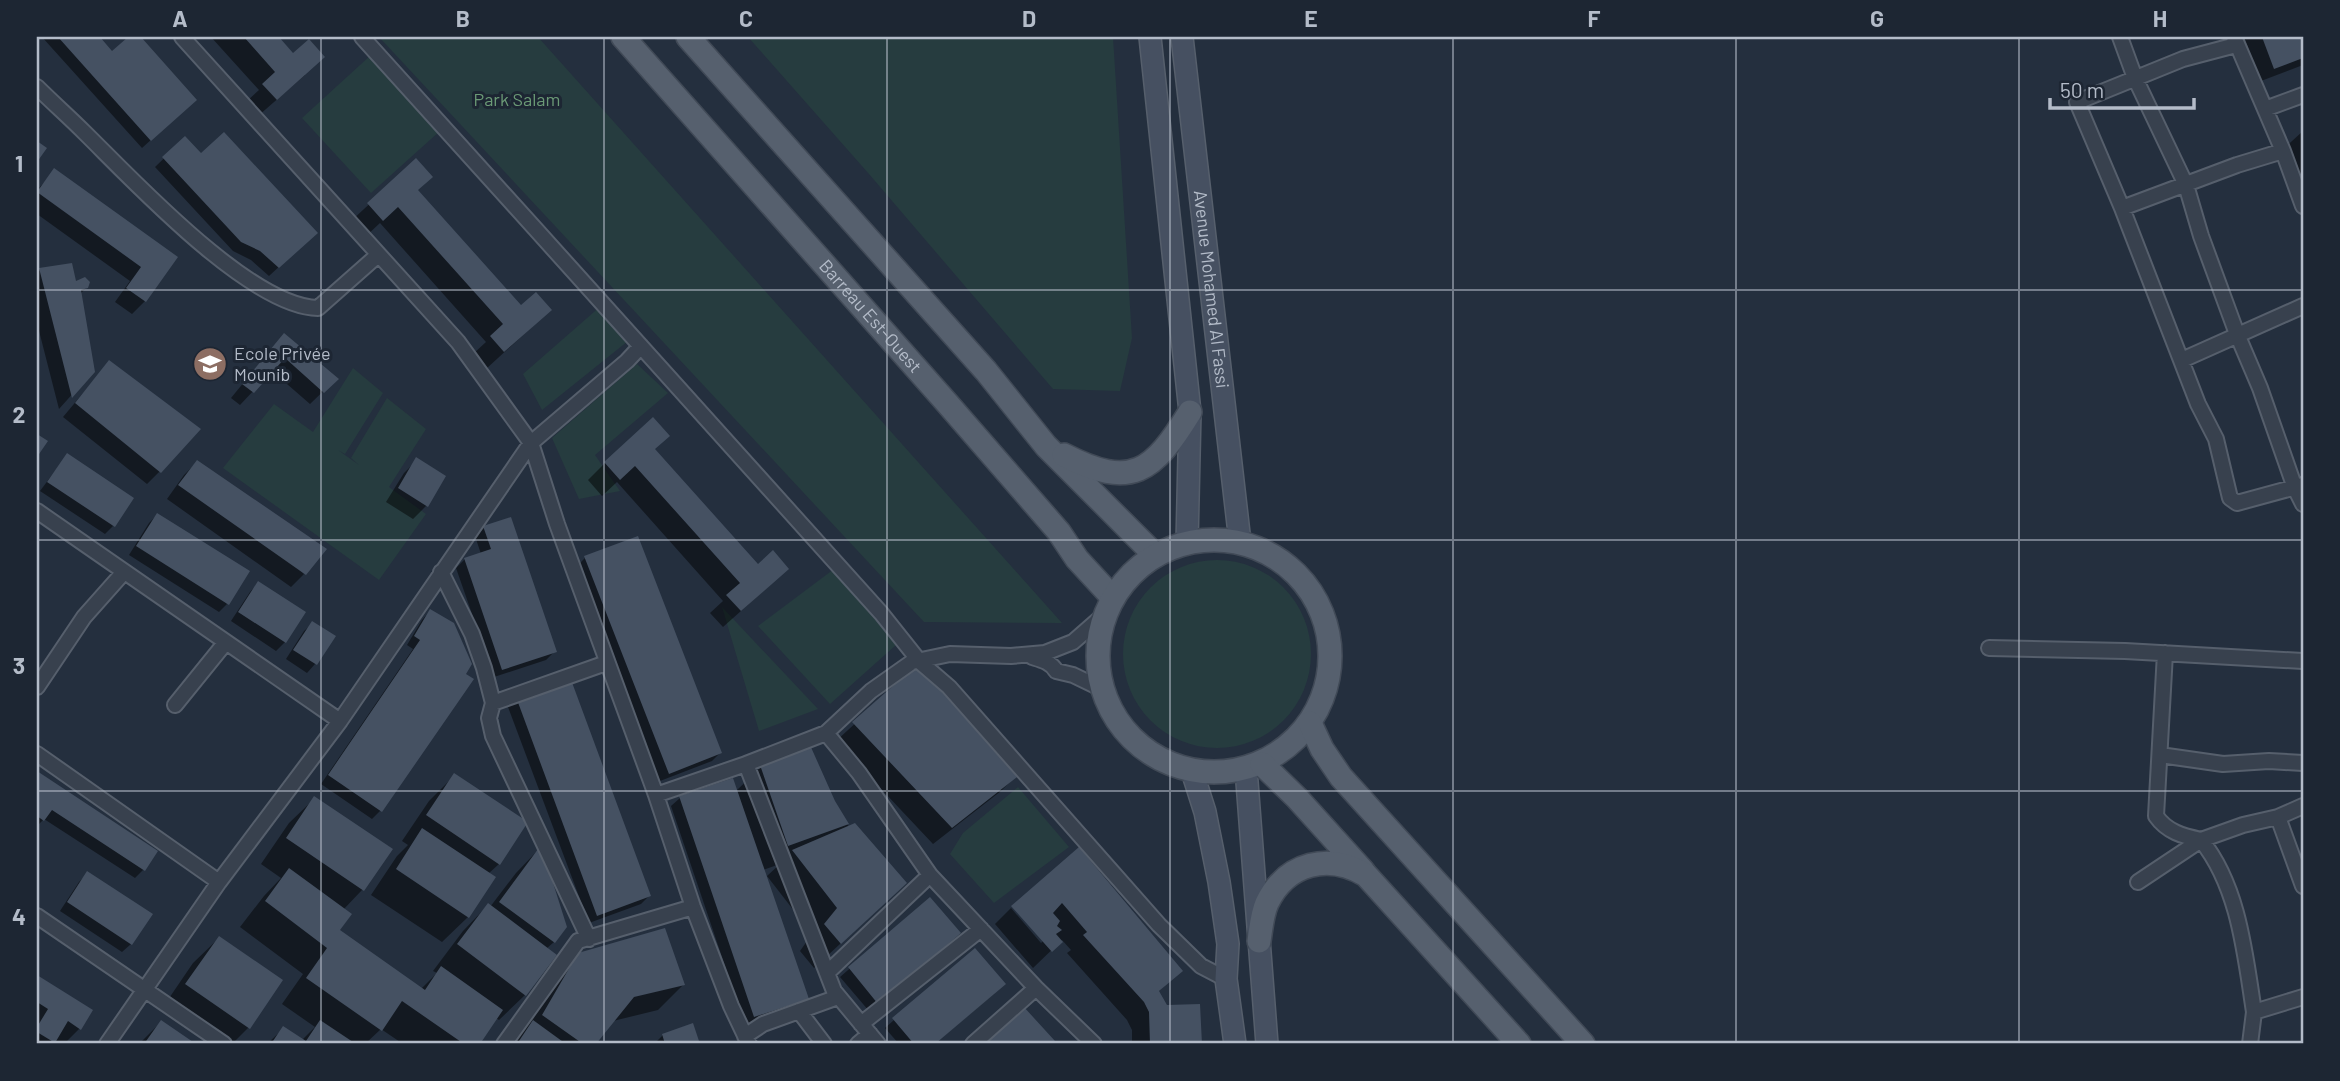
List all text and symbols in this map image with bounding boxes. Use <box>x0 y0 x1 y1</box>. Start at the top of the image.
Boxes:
text: A <box>172 4 188 32</box>
text: B <box>456 4 470 32</box>
text: C <box>739 4 753 32</box>
text: D <box>1022 4 1036 32</box>
text: E <box>1304 4 1318 32</box>
text: F <box>1588 4 1601 32</box>
text: G <box>1870 4 1884 32</box>
text: H <box>2153 4 2167 32</box>
scale bar <box>2050 66 2193 110</box>
text: 50 m <box>2060 77 2104 102</box>
park label: Park Salam <box>474 88 560 110</box>
text: 1 <box>15 149 23 177</box>
street label: Avenue Mohamed Al Fassi <box>1190 189 1234 390</box>
street label: Barreau Est-Ouest <box>815 254 927 377</box>
place label: Ecole Privée Mounib <box>234 342 331 385</box>
school or university icon: Ecole Privée Mounib <box>191 345 229 383</box>
text: 2 <box>13 400 25 428</box>
text: 3 <box>13 651 25 679</box>
text: 4 <box>12 902 26 930</box>

